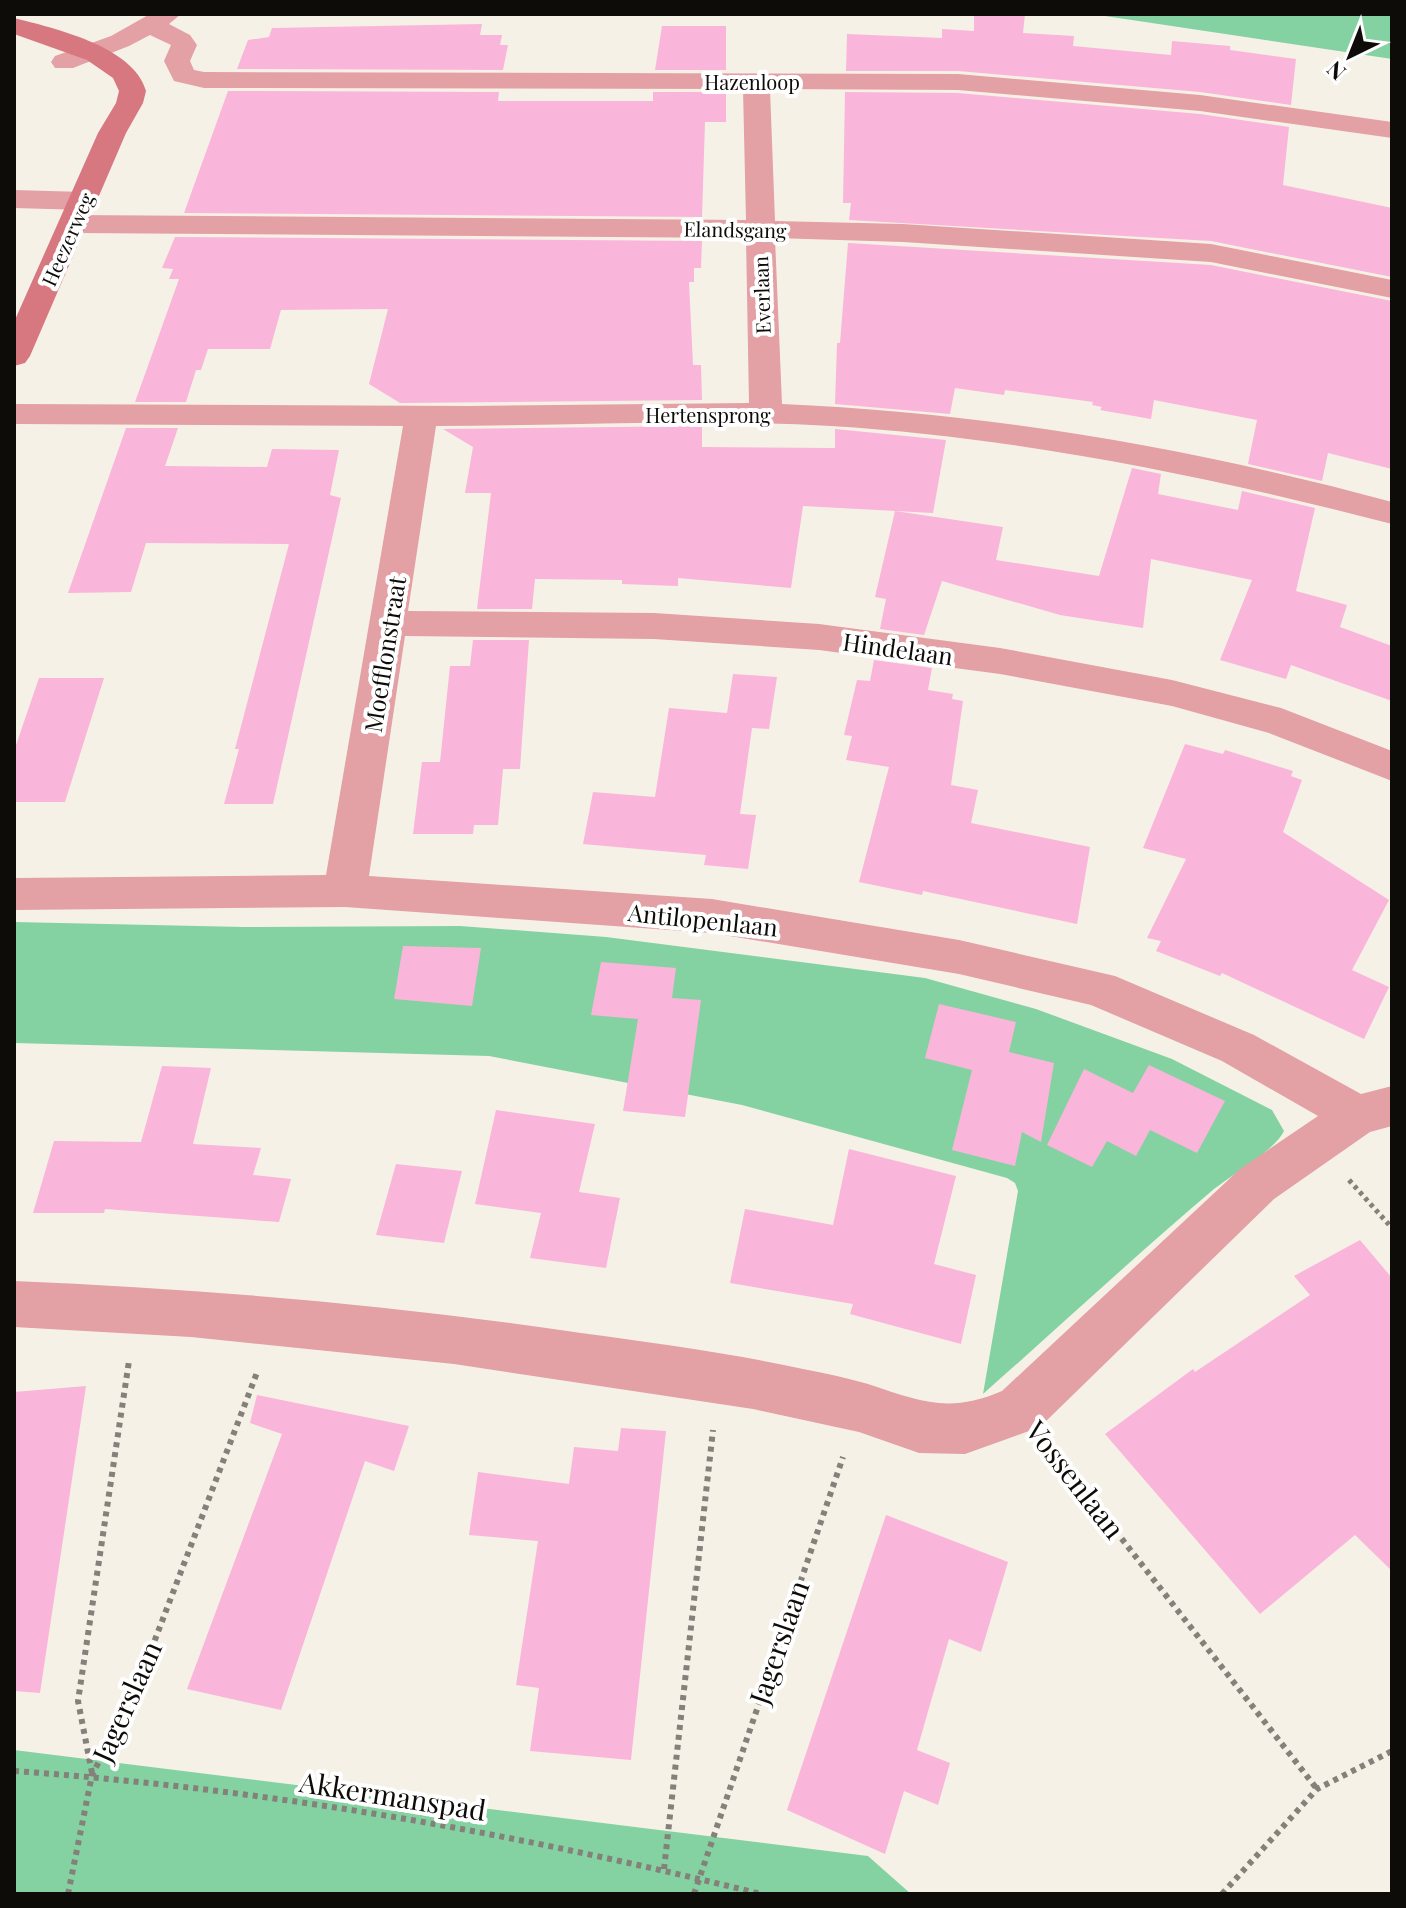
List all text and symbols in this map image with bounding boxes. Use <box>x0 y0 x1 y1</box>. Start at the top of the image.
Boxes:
north arrow <box>1310 16 1390 96</box>
text: N <box>1320 55 1352 88</box>
street label: Hazenloop <box>704 68 800 95</box>
street label: Heezerweg <box>34 188 100 290</box>
street label: Elandsgang <box>683 215 787 243</box>
street label: Everlaan <box>746 256 776 334</box>
street label: Hertensprong <box>645 401 771 428</box>
street label: Moefflonstraat <box>356 573 412 734</box>
street label: Hindelaan <box>841 624 955 672</box>
street label: Antilopenlaan <box>626 895 779 943</box>
street label: Vossenlaan <box>1018 1412 1134 1546</box>
street label: Jagerslaan <box>739 1575 817 1710</box>
street label: Jagerslaan <box>83 1634 169 1768</box>
street label: Akkermanspad <box>296 1762 489 1828</box>

